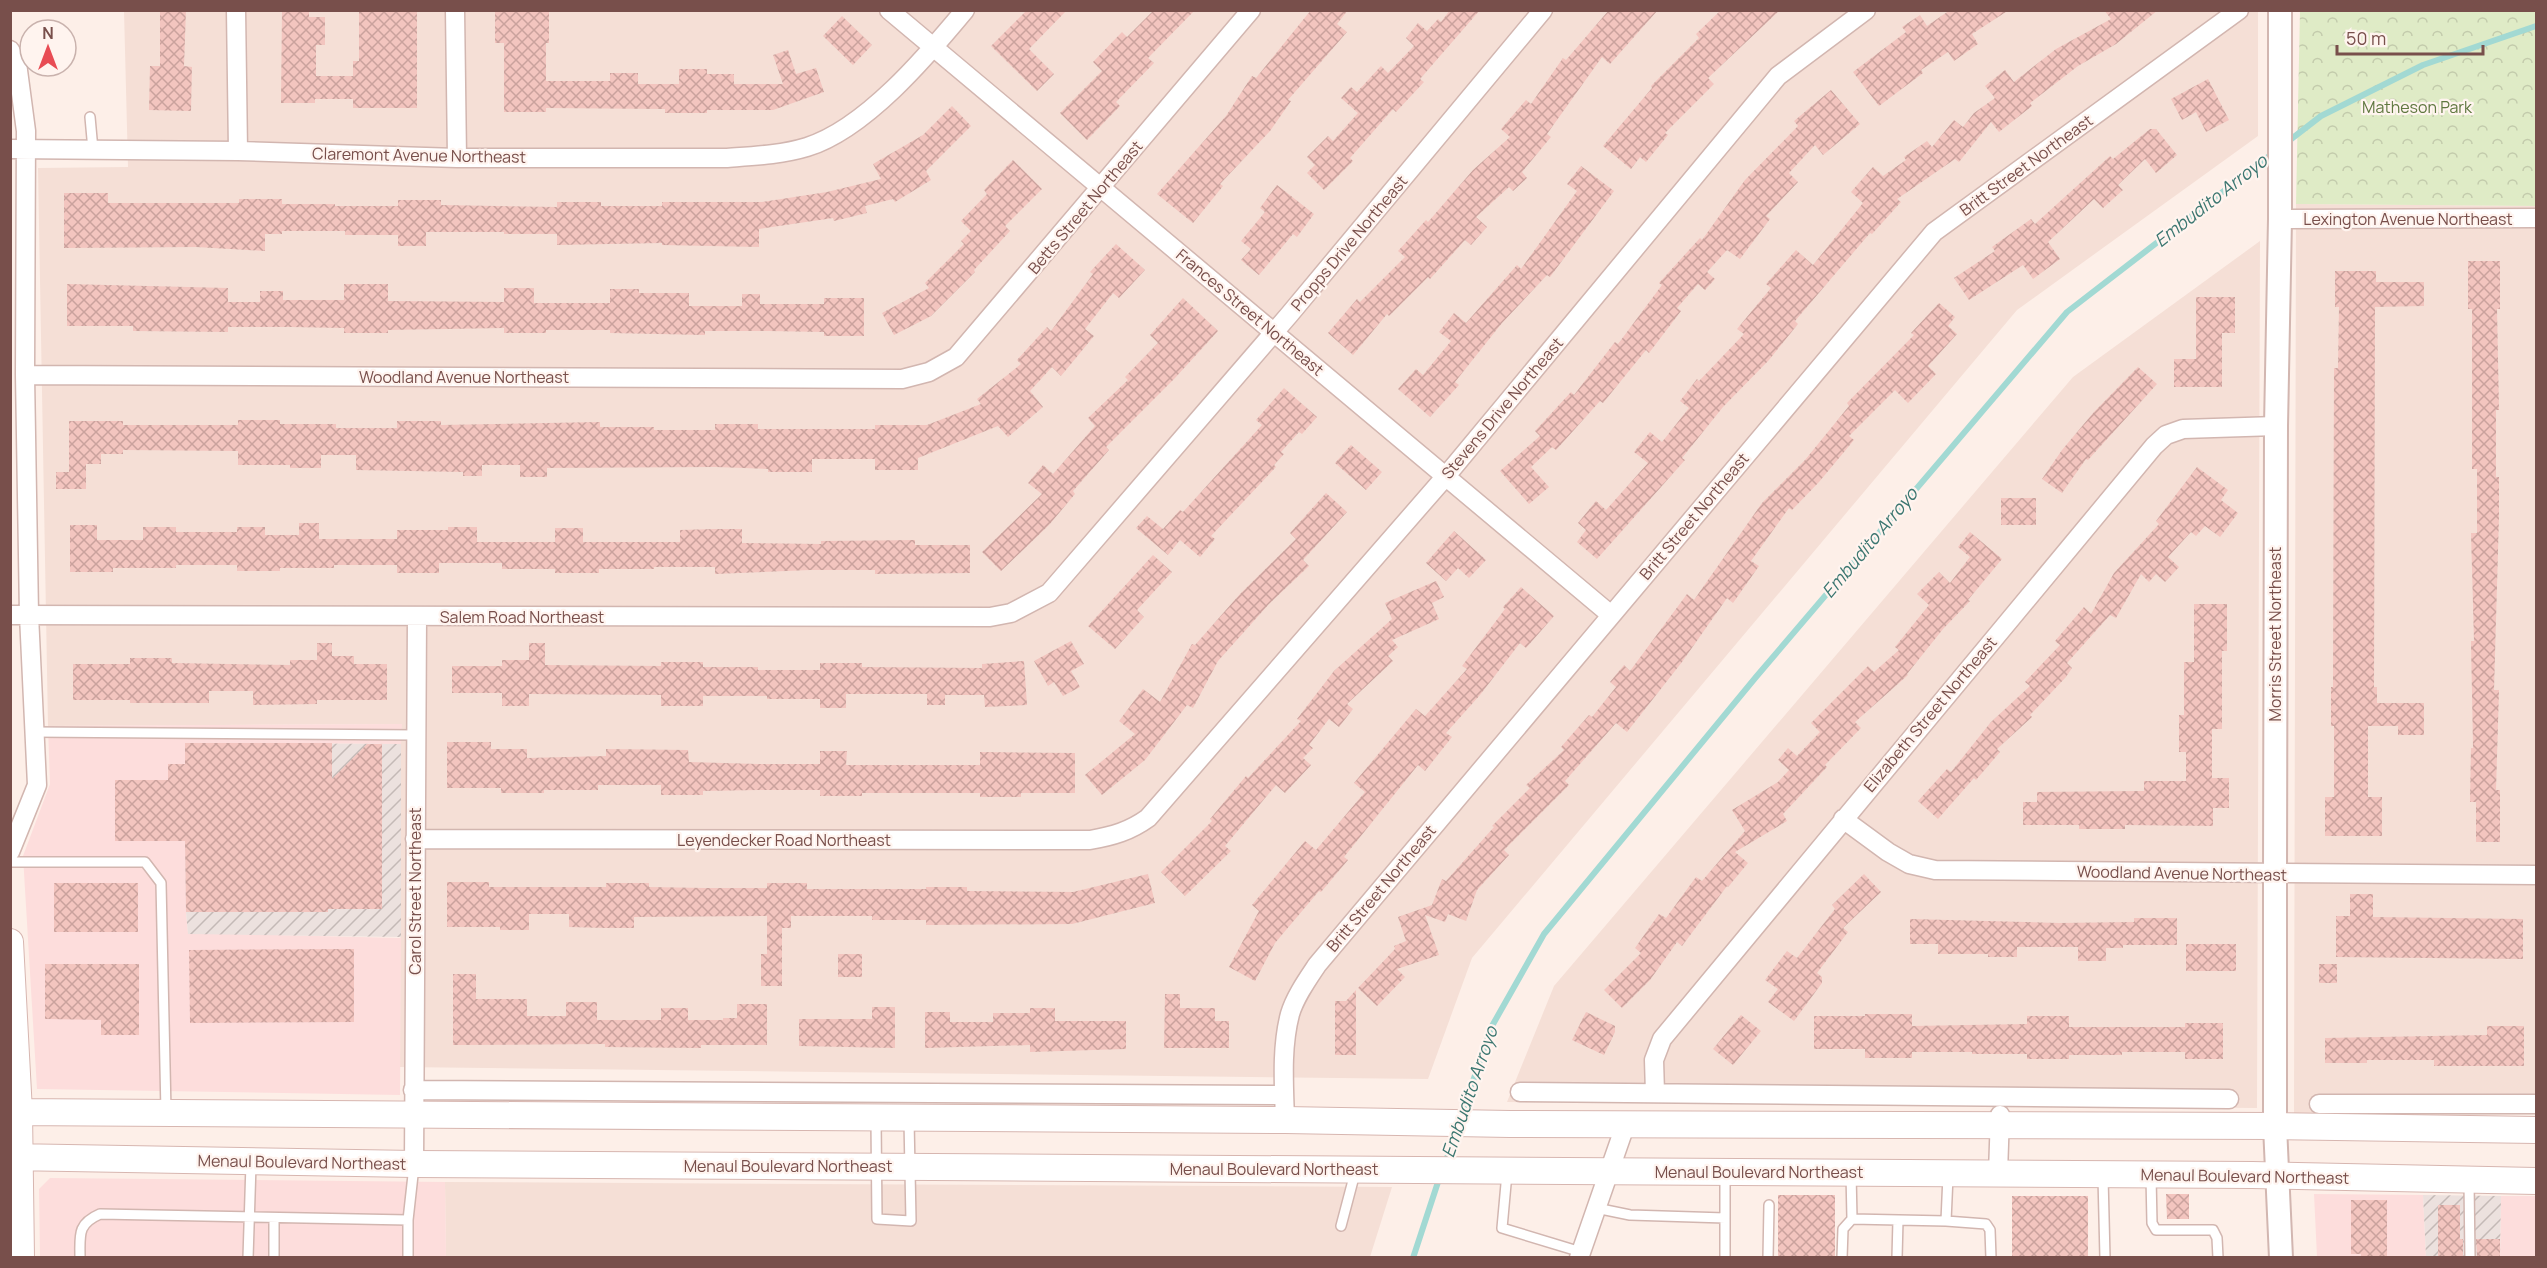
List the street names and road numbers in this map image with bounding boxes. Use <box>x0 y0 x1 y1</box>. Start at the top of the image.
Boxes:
street label: Britt Street Northeast <box>1955 109 2097 221</box>
street label: Betts Street Northeast <box>1023 136 1147 278</box>
street label: Claremont Avenue Northeast <box>312 142 526 168</box>
street label: Propps Drive Northeast <box>1286 171 1412 315</box>
street label: Lexington Avenue Northeast <box>2303 208 2513 230</box>
street label: Frances Street Northeast <box>1171 244 1329 380</box>
street label: Stevens Drive Northeast <box>1436 333 1568 483</box>
street label: Woodland Avenue Northeast <box>359 366 569 388</box>
street label: Britt Street Northeast <box>1634 448 1754 584</box>
street label: Morris Street Northeast <box>2264 547 2286 721</box>
street label: Salem Road Northeast <box>440 606 604 628</box>
street label: Elizabeth Street Northeast <box>1858 632 2002 796</box>
street label: Carol Street Northeast <box>404 807 426 975</box>
street label: Britt Street Northeast <box>1321 820 1441 956</box>
street label: Leyendecker Road Northeast <box>677 829 891 851</box>
street label: Woodland Avenue Northeast <box>2077 860 2287 886</box>
street label: Menaul Boulevard Northeast <box>197 1149 407 1175</box>
street label: Menaul Boulevard Northeast <box>684 1155 892 1177</box>
street label: Menaul Boulevard Northeast <box>1170 1158 1378 1180</box>
street label: Menaul Boulevard Northeast <box>1655 1161 1863 1183</box>
street label: Menaul Boulevard Northeast <box>2140 1163 2350 1189</box>

